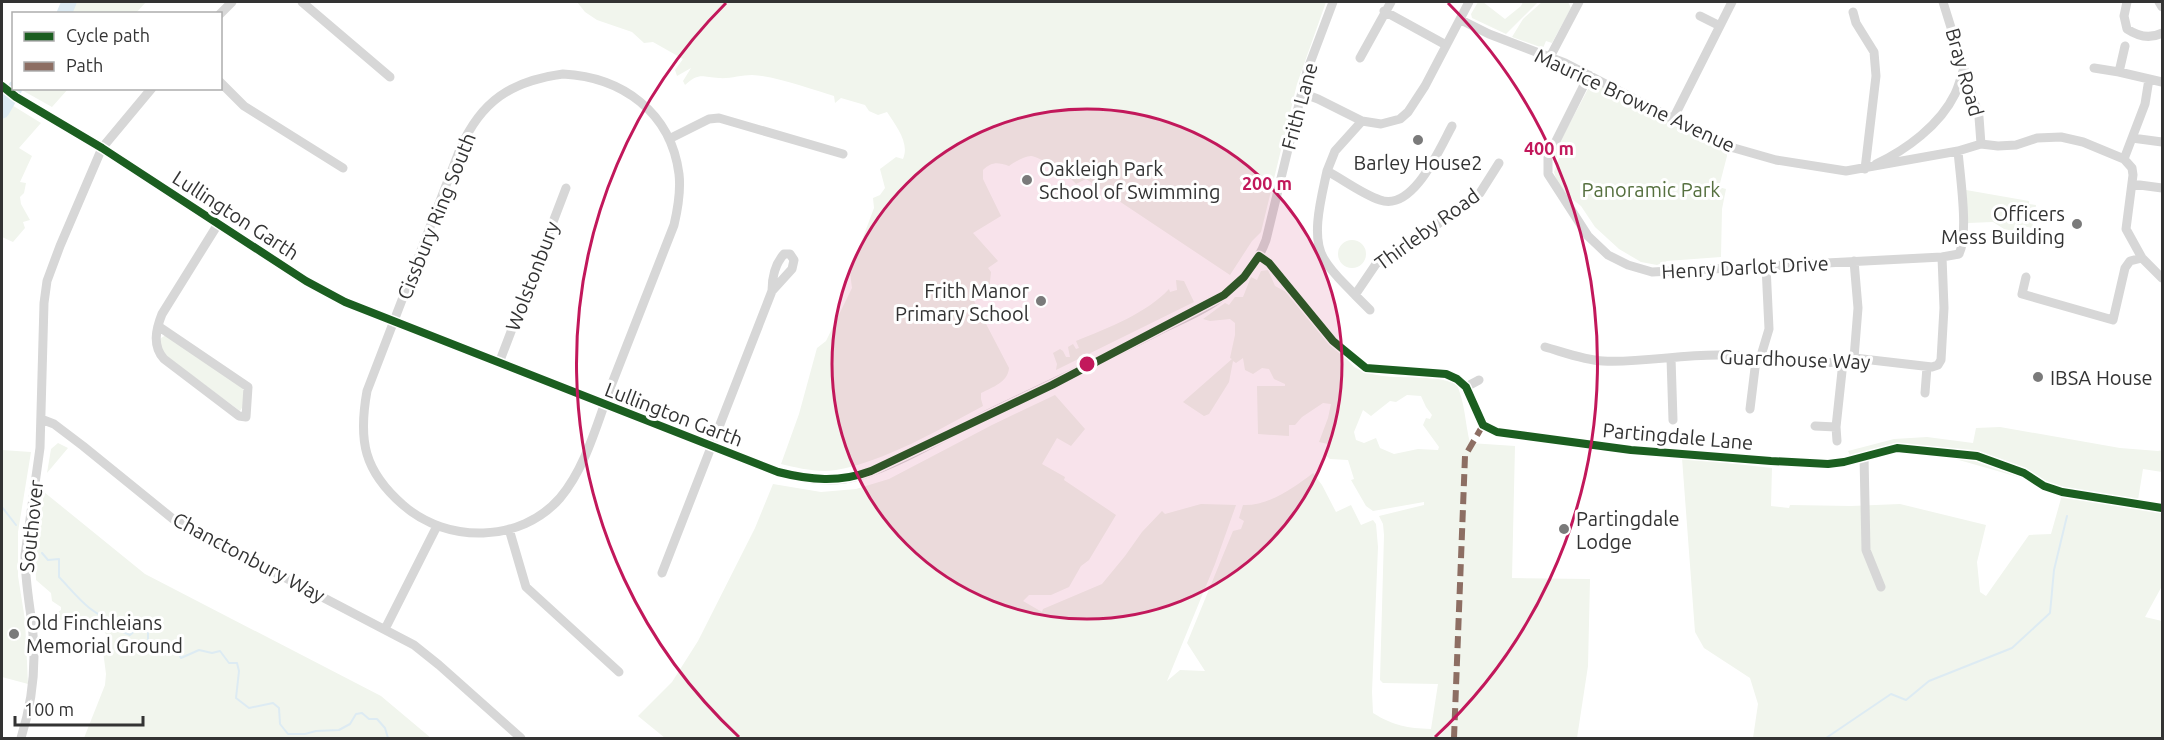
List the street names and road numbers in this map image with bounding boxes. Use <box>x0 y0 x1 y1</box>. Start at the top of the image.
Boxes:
street label: Bray Road <box>1941 25 1989 119</box>
street label: Maurice Browne Avenue <box>1531 43 1739 157</box>
street label: Frith Lane <box>1276 60 1322 152</box>
street label: Cissbury Ring South <box>392 129 480 303</box>
street label: Lullington Garth <box>169 166 303 264</box>
street label: Thirleby Road <box>1370 183 1484 275</box>
street label: Wolstonbury <box>501 218 564 334</box>
street label: Henry Darlot Drive <box>1661 251 1829 283</box>
street label: Guardhouse Way <box>1719 345 1871 373</box>
street label: Lullington Garth <box>602 377 746 451</box>
street label: Partingdale Lane <box>1602 418 1754 454</box>
street label: Southover <box>15 478 47 573</box>
street label: Chanctonbury Way <box>169 507 329 607</box>

